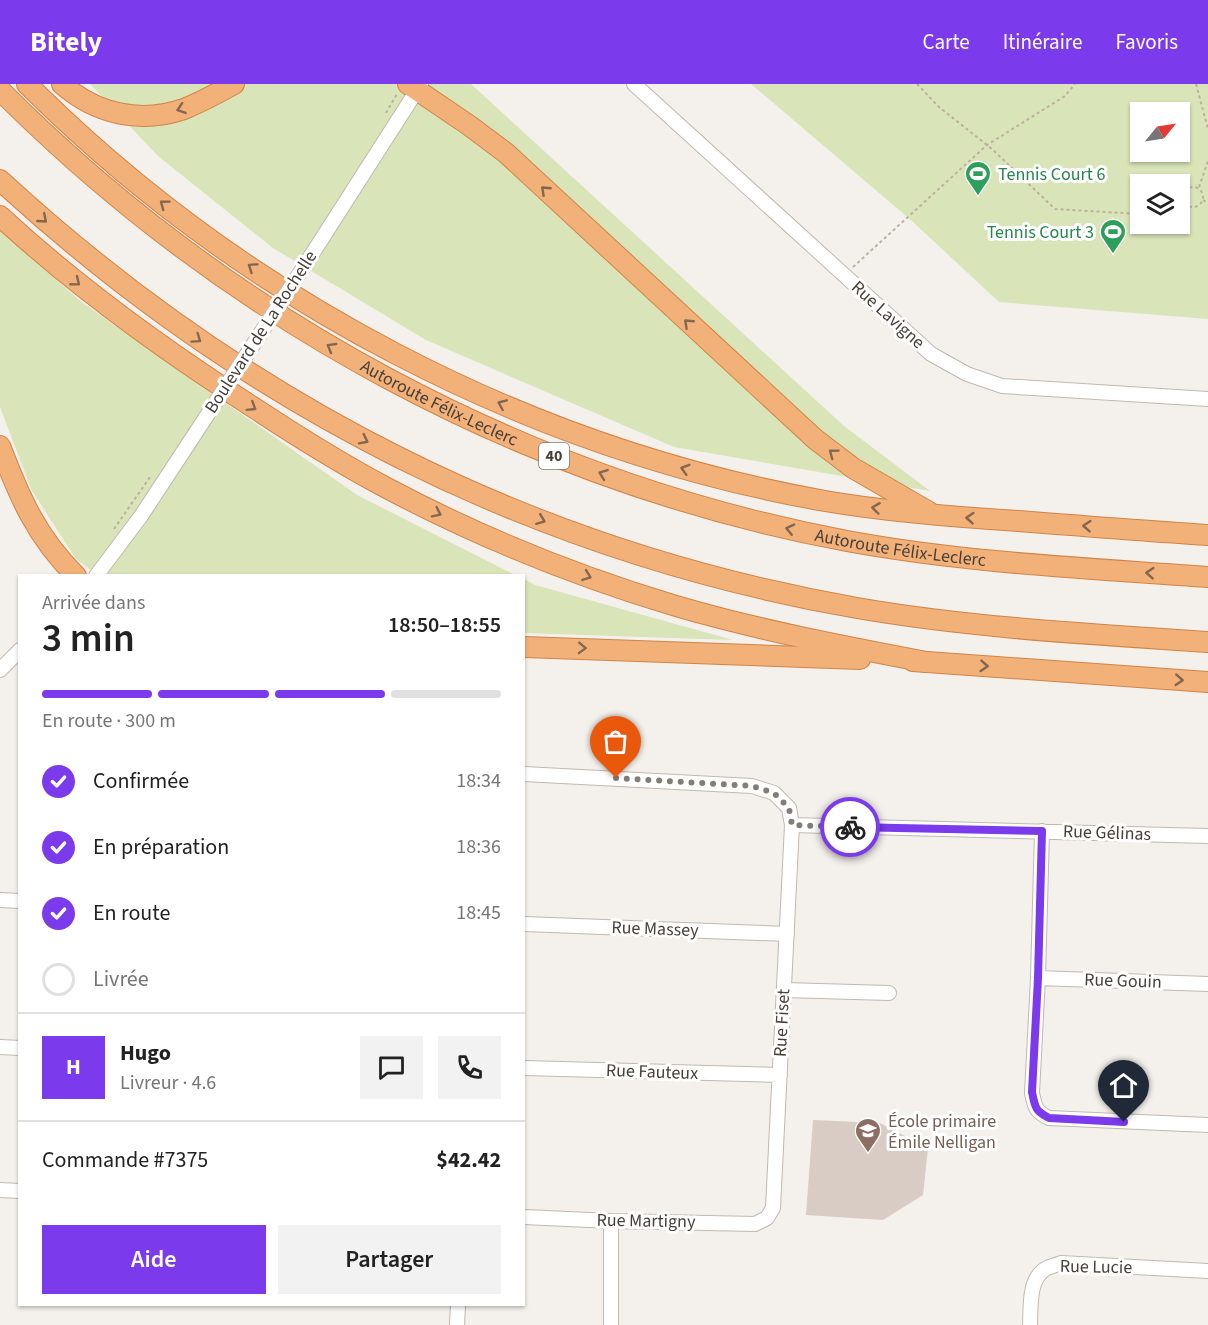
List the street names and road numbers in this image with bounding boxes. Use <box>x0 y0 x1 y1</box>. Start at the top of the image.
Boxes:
street label: Boulevard de La Rochelle <box>199 246 323 418</box>
street label: Rue Lavigne <box>846 275 930 355</box>
street label: Autoroute Félix-Leclerc <box>356 353 522 452</box>
road number: 40 <box>539 443 569 469</box>
street label: Autoroute Félix-Leclerc <box>813 522 987 573</box>
street label: Rue Gélinas <box>1063 819 1151 847</box>
street label: Rue Massey <box>611 915 700 943</box>
street label: Rue Gouin <box>1084 967 1162 995</box>
street label: Rue Fiset <box>768 988 796 1058</box>
street label: Rue Fauteux <box>605 1058 699 1086</box>
street label: Rue Martigny <box>596 1208 696 1234</box>
street label: Rue Lucie <box>1060 1254 1133 1280</box>

